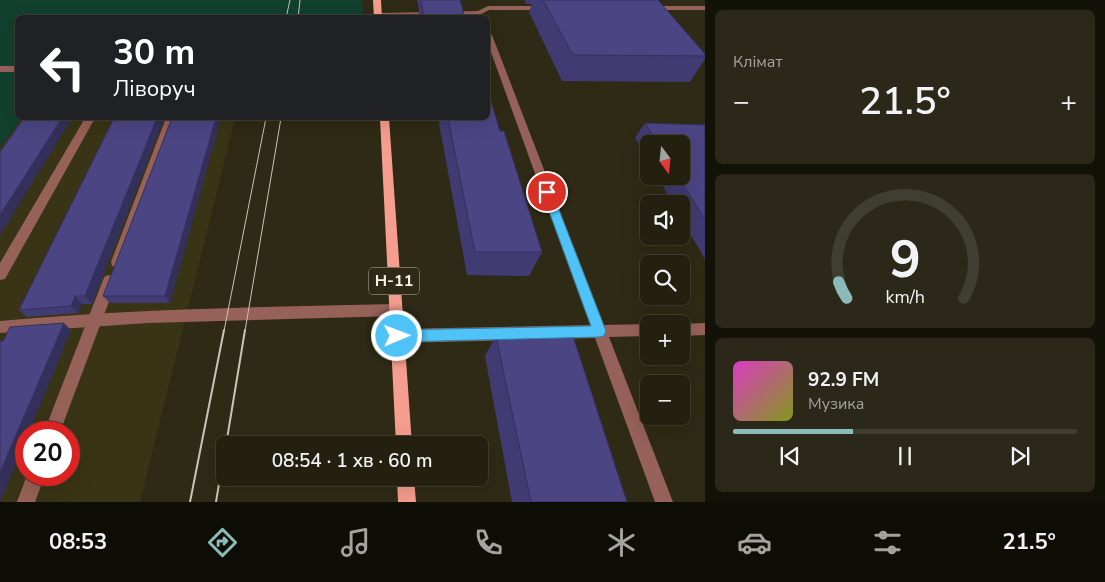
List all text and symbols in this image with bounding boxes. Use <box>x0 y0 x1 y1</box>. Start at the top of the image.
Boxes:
text: 30 m <box>113 29 195 76</box>
icon: left <box>30 35 95 100</box>
text: Клімат <box>733 51 783 73</box>
text: Ліворуч <box>113 74 196 104</box>
text: 21.5° <box>859 76 951 127</box>
text: − <box>733 83 750 121</box>
text: + <box>1060 83 1077 121</box>
north arrow <box>640 135 690 185</box>
map controls <box>640 135 690 425</box>
pin <box>526 171 568 213</box>
icon: arrive <box>533 178 561 206</box>
button: sound <box>640 195 690 245</box>
text: 9 <box>889 224 921 295</box>
button: search <box>640 255 690 305</box>
road number: Н-11 <box>369 268 419 294</box>
text: km/h <box>885 285 925 309</box>
position arrow <box>370 309 422 361</box>
button: + <box>640 315 690 365</box>
text: 92.9 FM <box>808 367 879 393</box>
button: − <box>640 375 690 425</box>
text: Музика <box>808 393 864 415</box>
speed limit sign: 20 <box>15 421 80 486</box>
icon: previous <box>776 442 804 470</box>
icon: pause <box>891 442 919 470</box>
icon: next <box>1006 442 1034 470</box>
text: 08:54 · 1 хв · 60 m <box>272 448 432 474</box>
icon: directions <box>205 525 240 560</box>
icon: music <box>338 525 373 560</box>
icon: phone <box>471 525 506 560</box>
icon: climate <box>604 525 639 560</box>
icon: car <box>737 525 772 560</box>
icon: filters <box>870 525 905 560</box>
text: 08:53 <box>49 527 107 557</box>
text: 21.5° <box>1003 527 1056 557</box>

